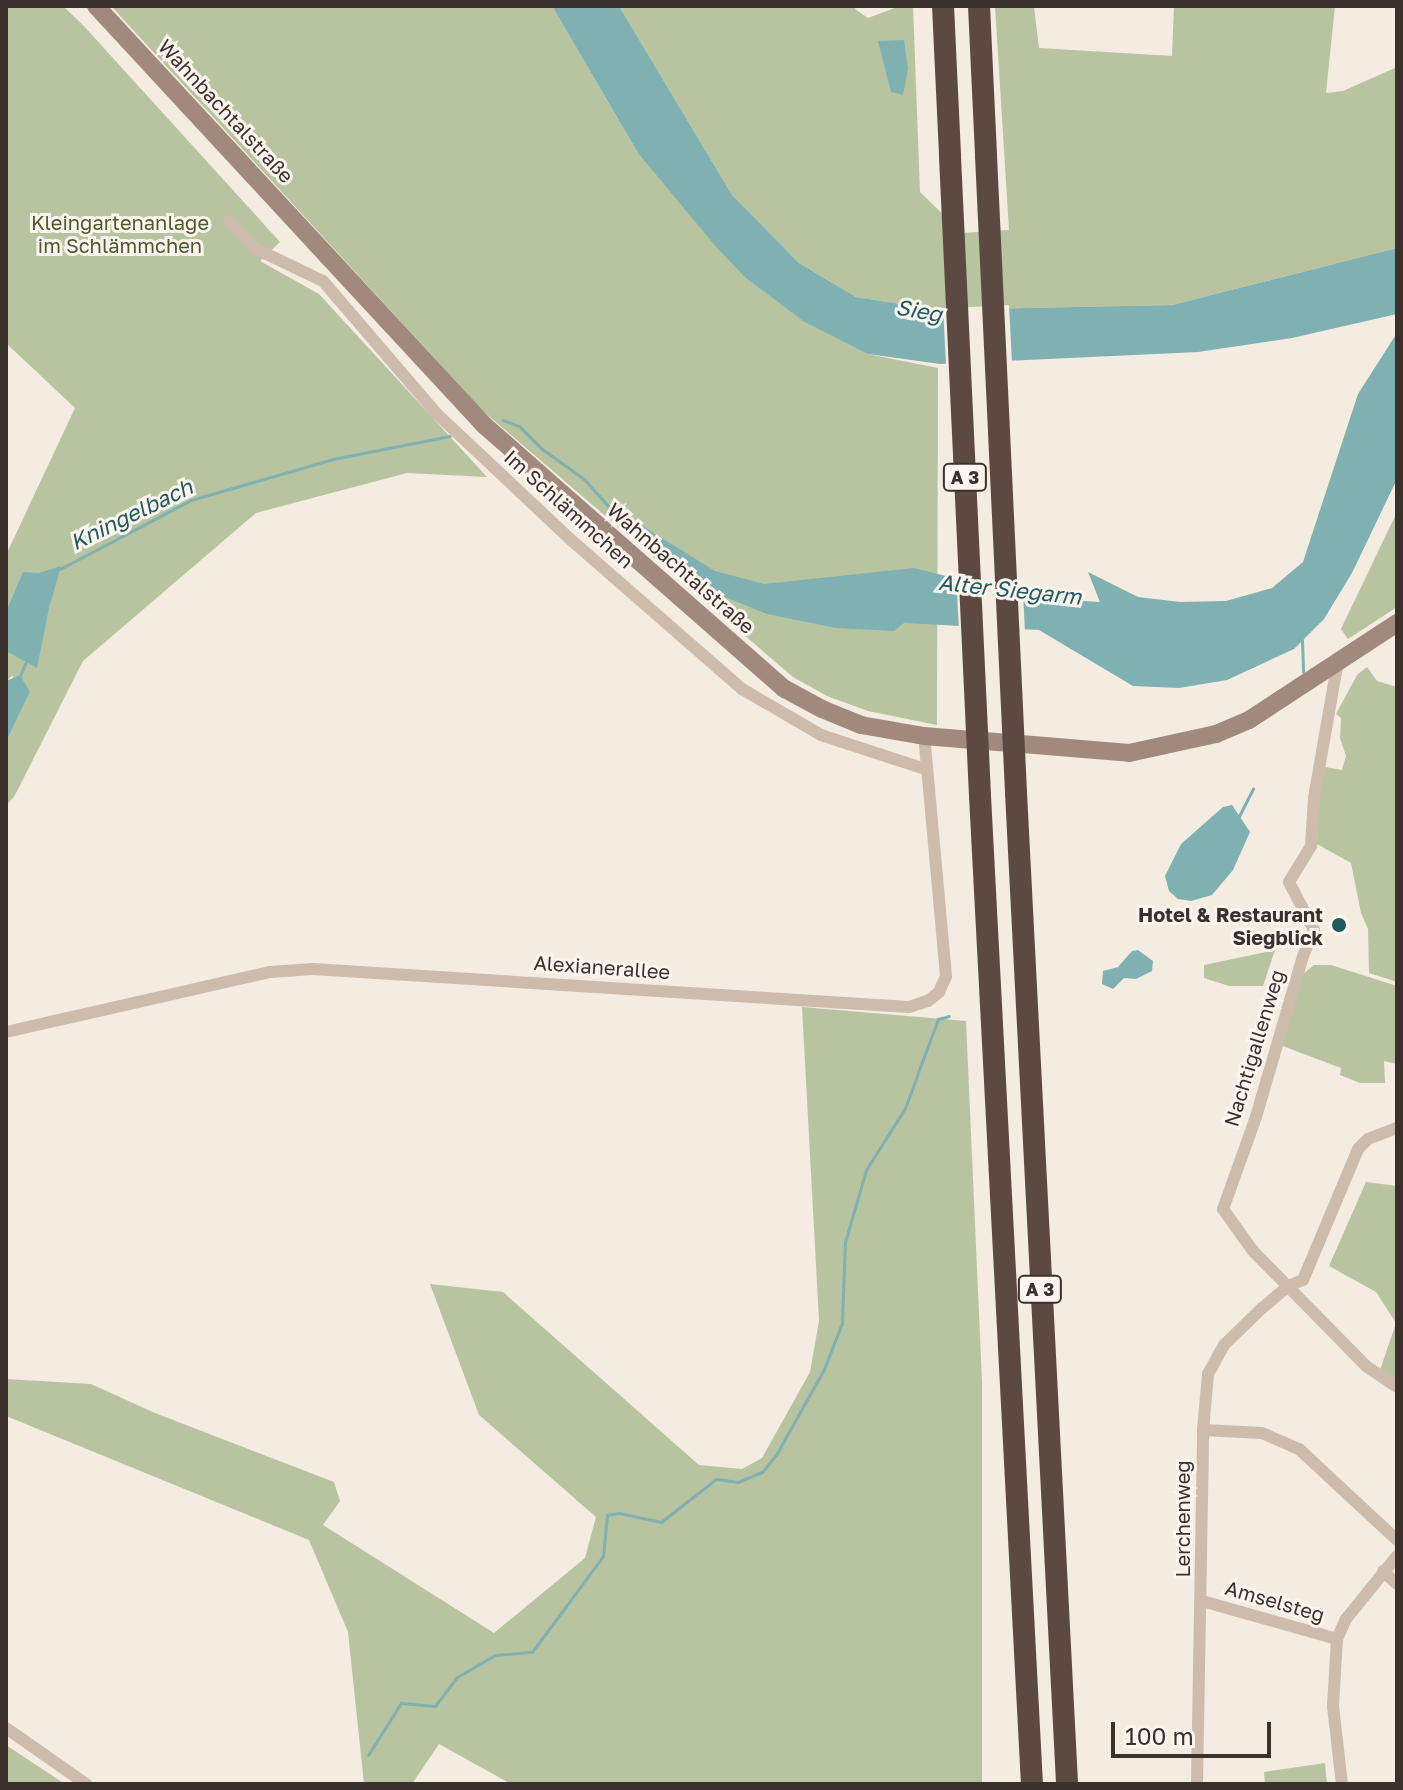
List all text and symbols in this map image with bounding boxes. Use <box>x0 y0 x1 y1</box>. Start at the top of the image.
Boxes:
street label: Wahnbachtalstraße <box>153 34 299 188</box>
park label: Kleingartenanlage im Schlämmchen <box>31 210 209 257</box>
water label: Sieg <box>894 293 944 327</box>
street label: Im Schlämmchen <box>500 445 638 573</box>
road number: A 3 <box>941 463 989 491</box>
water label: Kningelbach <box>65 473 197 555</box>
street label: Wahnbachtalstraße <box>602 498 760 638</box>
water label: Alter Siegarm <box>937 568 1083 610</box>
place label: Hotel & Restaurant Siegblick <box>1138 902 1323 949</box>
marker: Hotel & Restaurant Siegblick <box>1330 916 1348 934</box>
street label: Alexianerallee <box>533 950 671 984</box>
street label: Nachtigallenweg <box>1219 967 1289 1129</box>
road number: A 3 <box>1016 1275 1064 1303</box>
street label: Lerchenweg <box>1170 1460 1194 1578</box>
street label: Amselsteg <box>1223 1575 1327 1627</box>
scale bar <box>1115 1706 1275 1756</box>
text: 100 m <box>1125 1721 1194 1750</box>

